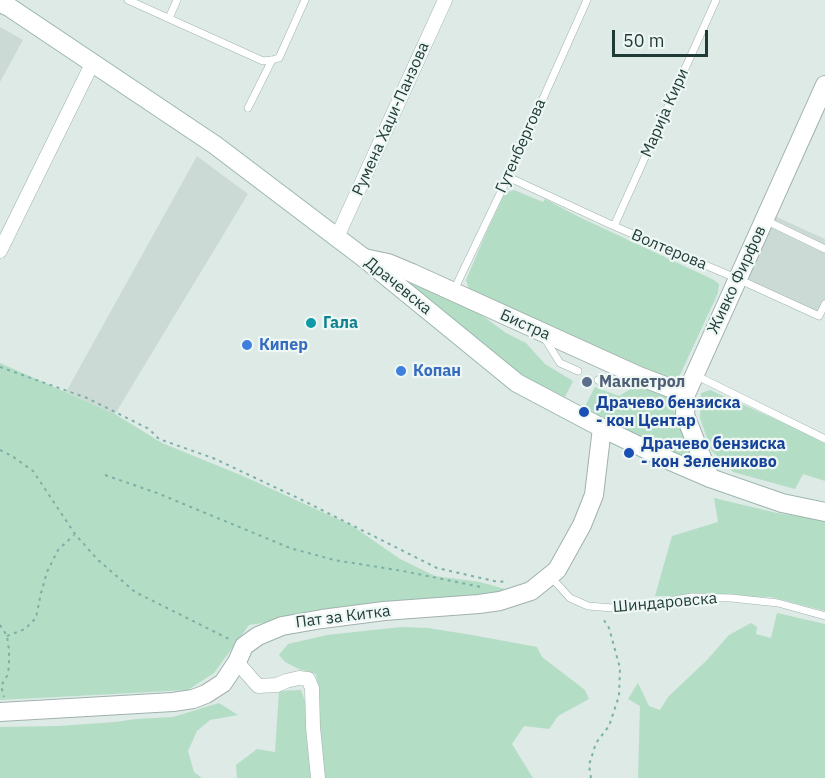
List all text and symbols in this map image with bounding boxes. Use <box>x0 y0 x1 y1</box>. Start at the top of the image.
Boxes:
scale bar <box>615 18 711 56</box>
text: 50 m <box>623 29 665 52</box>
street label: Румена Хаџи-Панзова <box>348 39 434 199</box>
street label: Марија Кири <box>637 66 693 160</box>
street label: Гутенбергова <box>492 96 550 196</box>
street label: Живко Фирфов <box>704 223 770 337</box>
street label: Волтерова <box>628 226 710 274</box>
street label: Драчевска <box>361 253 435 319</box>
street label: Бистра <box>497 305 553 345</box>
place label: Гала <box>323 313 358 333</box>
marker: Гала <box>304 316 318 330</box>
place label: Кипер <box>259 335 308 355</box>
marker: Кипер <box>240 338 254 352</box>
place label: Копан <box>413 361 461 381</box>
marker: Копан <box>394 364 408 378</box>
place label: Макпетрол <box>599 372 685 392</box>
marker: Макпетрол <box>580 375 594 389</box>
place label: Драчево бензиска - кон Центар <box>596 393 741 431</box>
marker: Драчево бензиска - кон Центар <box>577 405 591 419</box>
place label: Драчево бензиска - кон Зелениково <box>641 434 786 472</box>
marker: Драчево бензиска - кон Зелениково <box>622 446 636 460</box>
street label: Шиндаровска <box>612 589 718 617</box>
street label: Пат за Китка <box>294 602 392 632</box>

